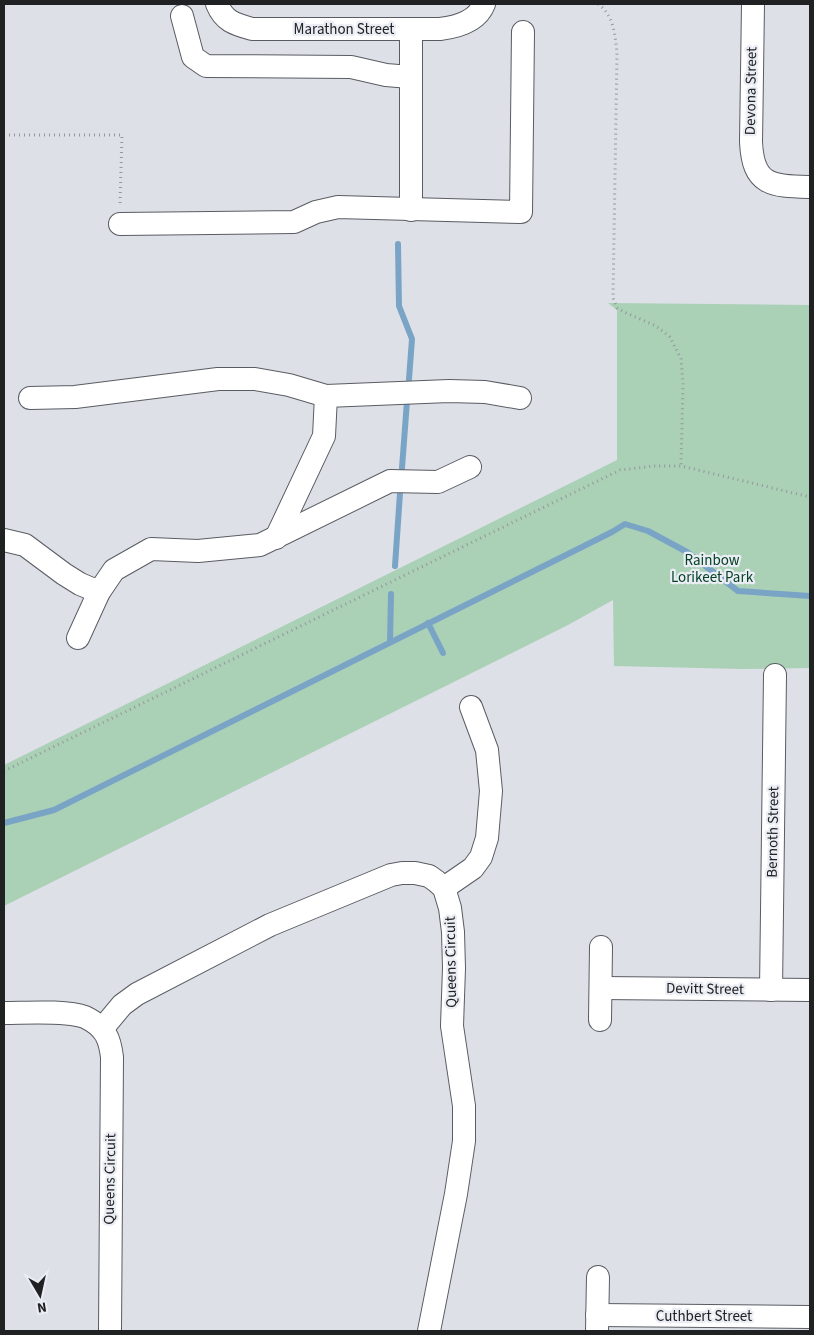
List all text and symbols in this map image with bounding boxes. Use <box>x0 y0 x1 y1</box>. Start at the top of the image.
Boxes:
street label: Marathon Street <box>294 19 394 40</box>
street label: Devona Street <box>740 47 762 135</box>
park label: Rainbow Lorikeet Park <box>671 550 754 588</box>
street label: Bernoth Street <box>762 786 784 878</box>
street label: Queens Circuit <box>440 916 462 1008</box>
street label: Devitt Street <box>666 978 744 1000</box>
street label: Queens Circuit <box>99 1133 121 1225</box>
north arrow <box>15 1270 65 1320</box>
text: N <box>36 1296 48 1317</box>
street label: Cuthbert Street <box>656 1306 752 1327</box>

